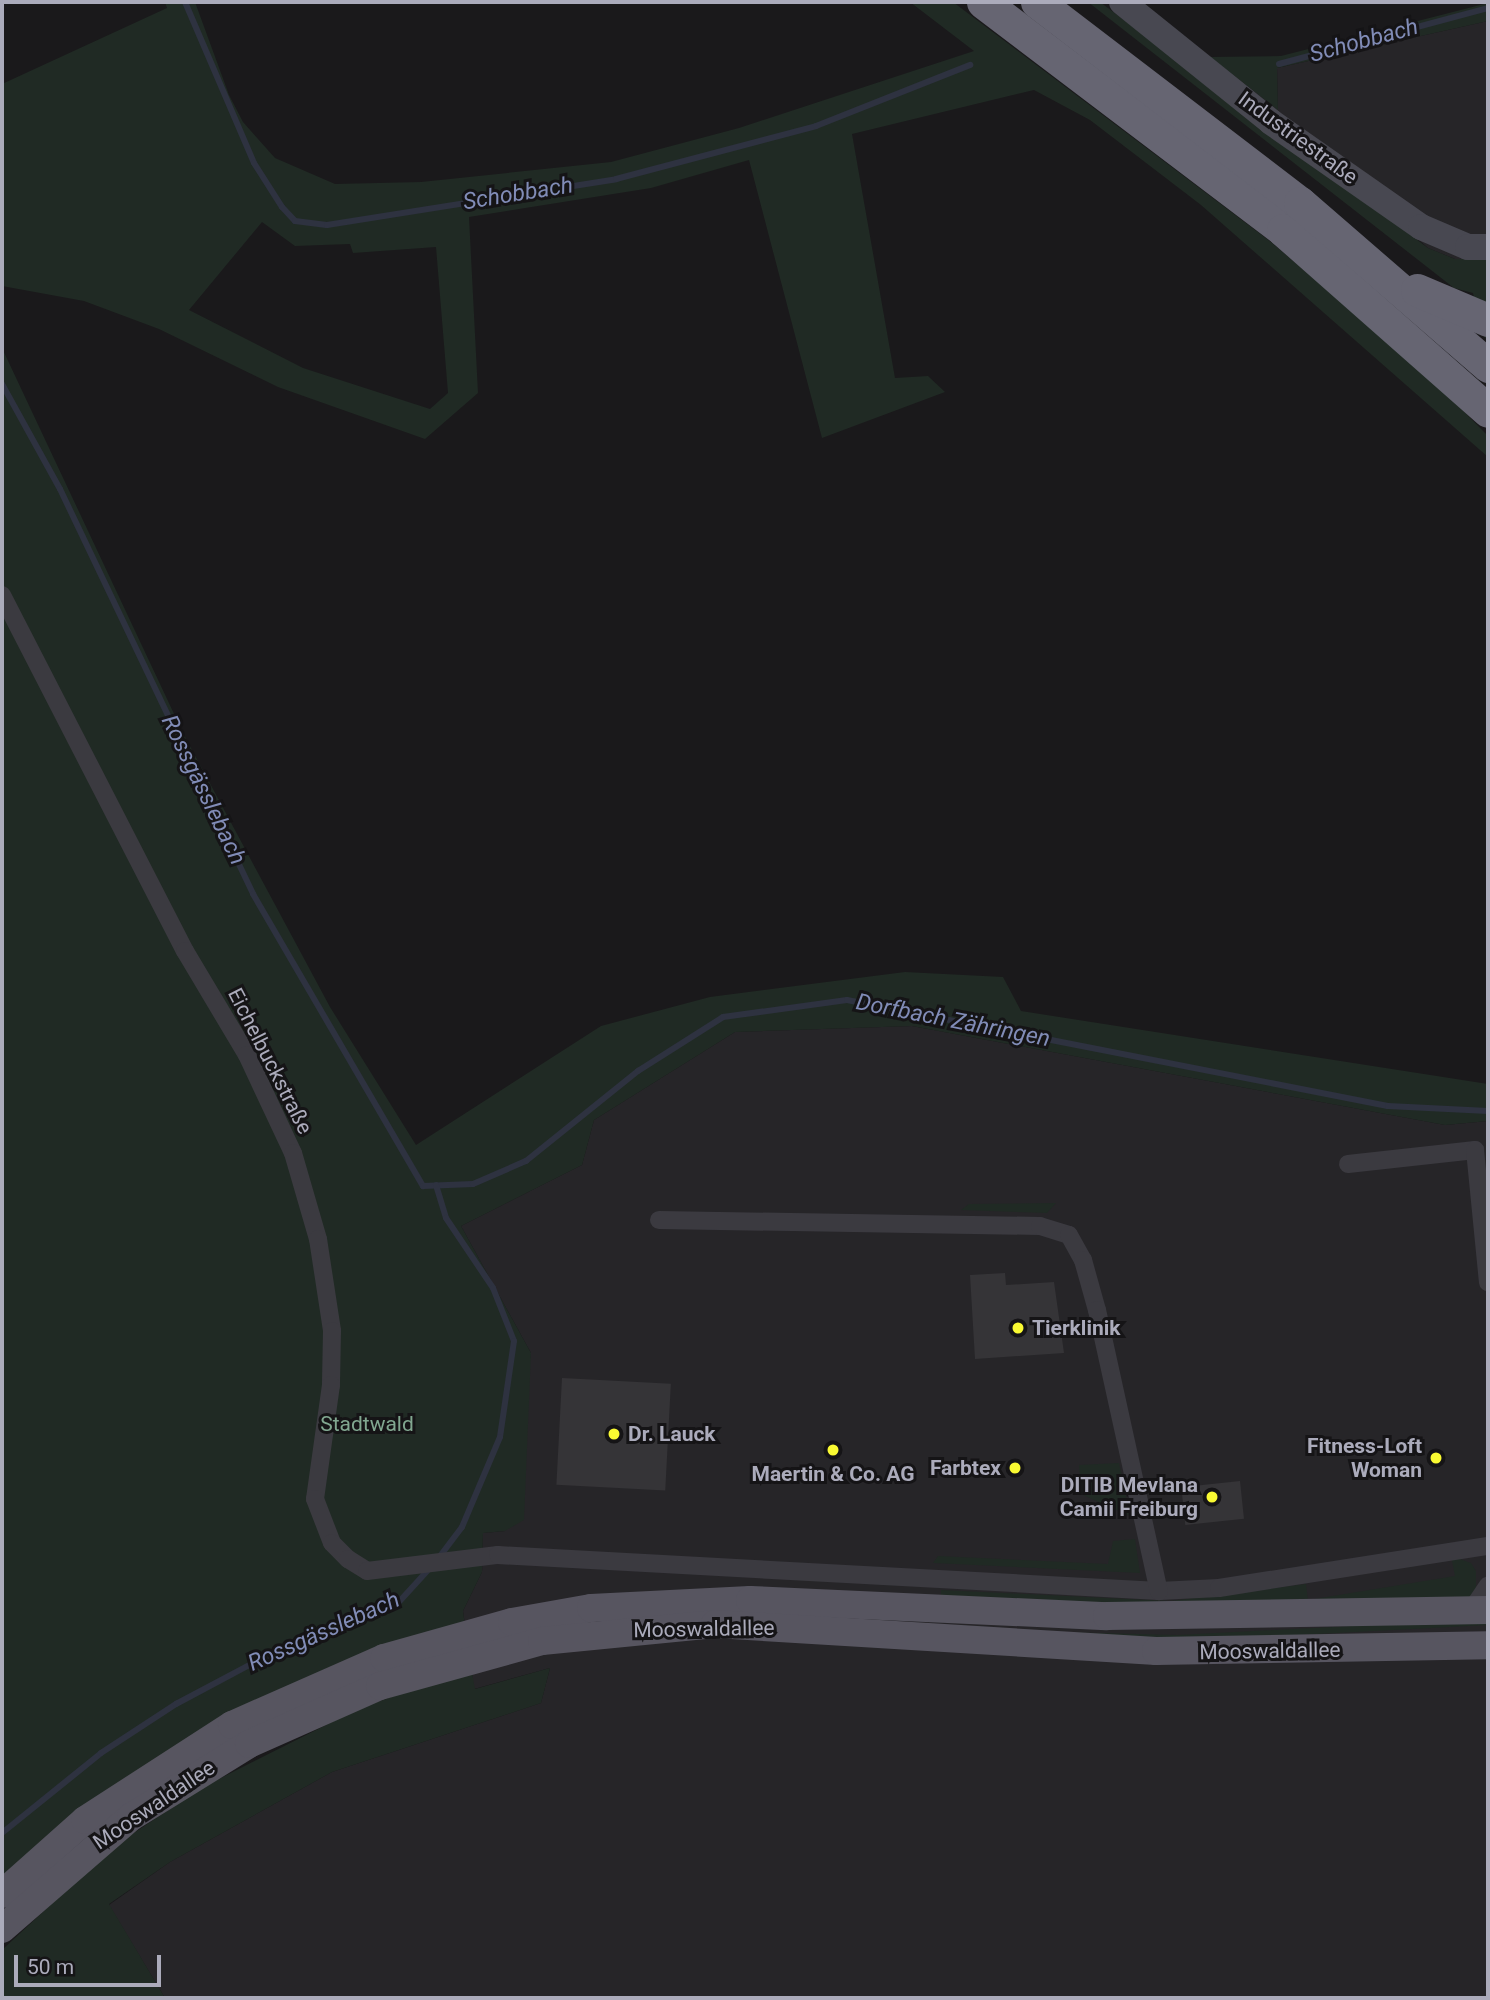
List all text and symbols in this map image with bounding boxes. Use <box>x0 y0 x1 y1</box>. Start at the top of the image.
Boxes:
water label: Schobbach <box>1307 13 1421 69</box>
street label: Industriestraße <box>1233 86 1363 190</box>
water label: Schobbach <box>461 172 575 216</box>
water label: Rossgässlebach <box>155 711 251 869</box>
street label: Eichelbuckstraße <box>222 984 318 1138</box>
water label: Dorfbach Zähringen <box>854 989 1052 1053</box>
place label: Tierklinik <box>1032 1315 1120 1341</box>
marker: Tierklinik <box>1010 1320 1026 1336</box>
park label: Stadtwald <box>320 1411 414 1437</box>
place label: Dr. Lauck <box>628 1421 716 1447</box>
marker: Dr. Lauck <box>606 1426 622 1442</box>
place label: Fitness-Loft Woman <box>1307 1433 1422 1483</box>
marker: Maertin & Co. AG <box>825 1442 841 1458</box>
marker: Fitness-Loft Woman <box>1428 1450 1444 1466</box>
place label: Farbtex <box>930 1455 1001 1481</box>
marker: Farbtex <box>1007 1460 1023 1476</box>
place label: Maertin & Co. AG <box>752 1461 914 1487</box>
place label: DITIB Mevlana Camii Freiburg <box>1060 1472 1198 1522</box>
marker: DITIB Mevlana Camii Freiburg <box>1204 1489 1220 1505</box>
water label: Rossgässlebach <box>244 1586 404 1678</box>
street label: Mooswaldallee <box>633 1615 775 1643</box>
street label: Mooswaldallee <box>1199 1637 1341 1665</box>
street label: Mooswaldallee <box>88 1755 220 1855</box>
scale bar <box>18 1940 164 1984</box>
text: 50 m <box>27 1955 74 1979</box>

